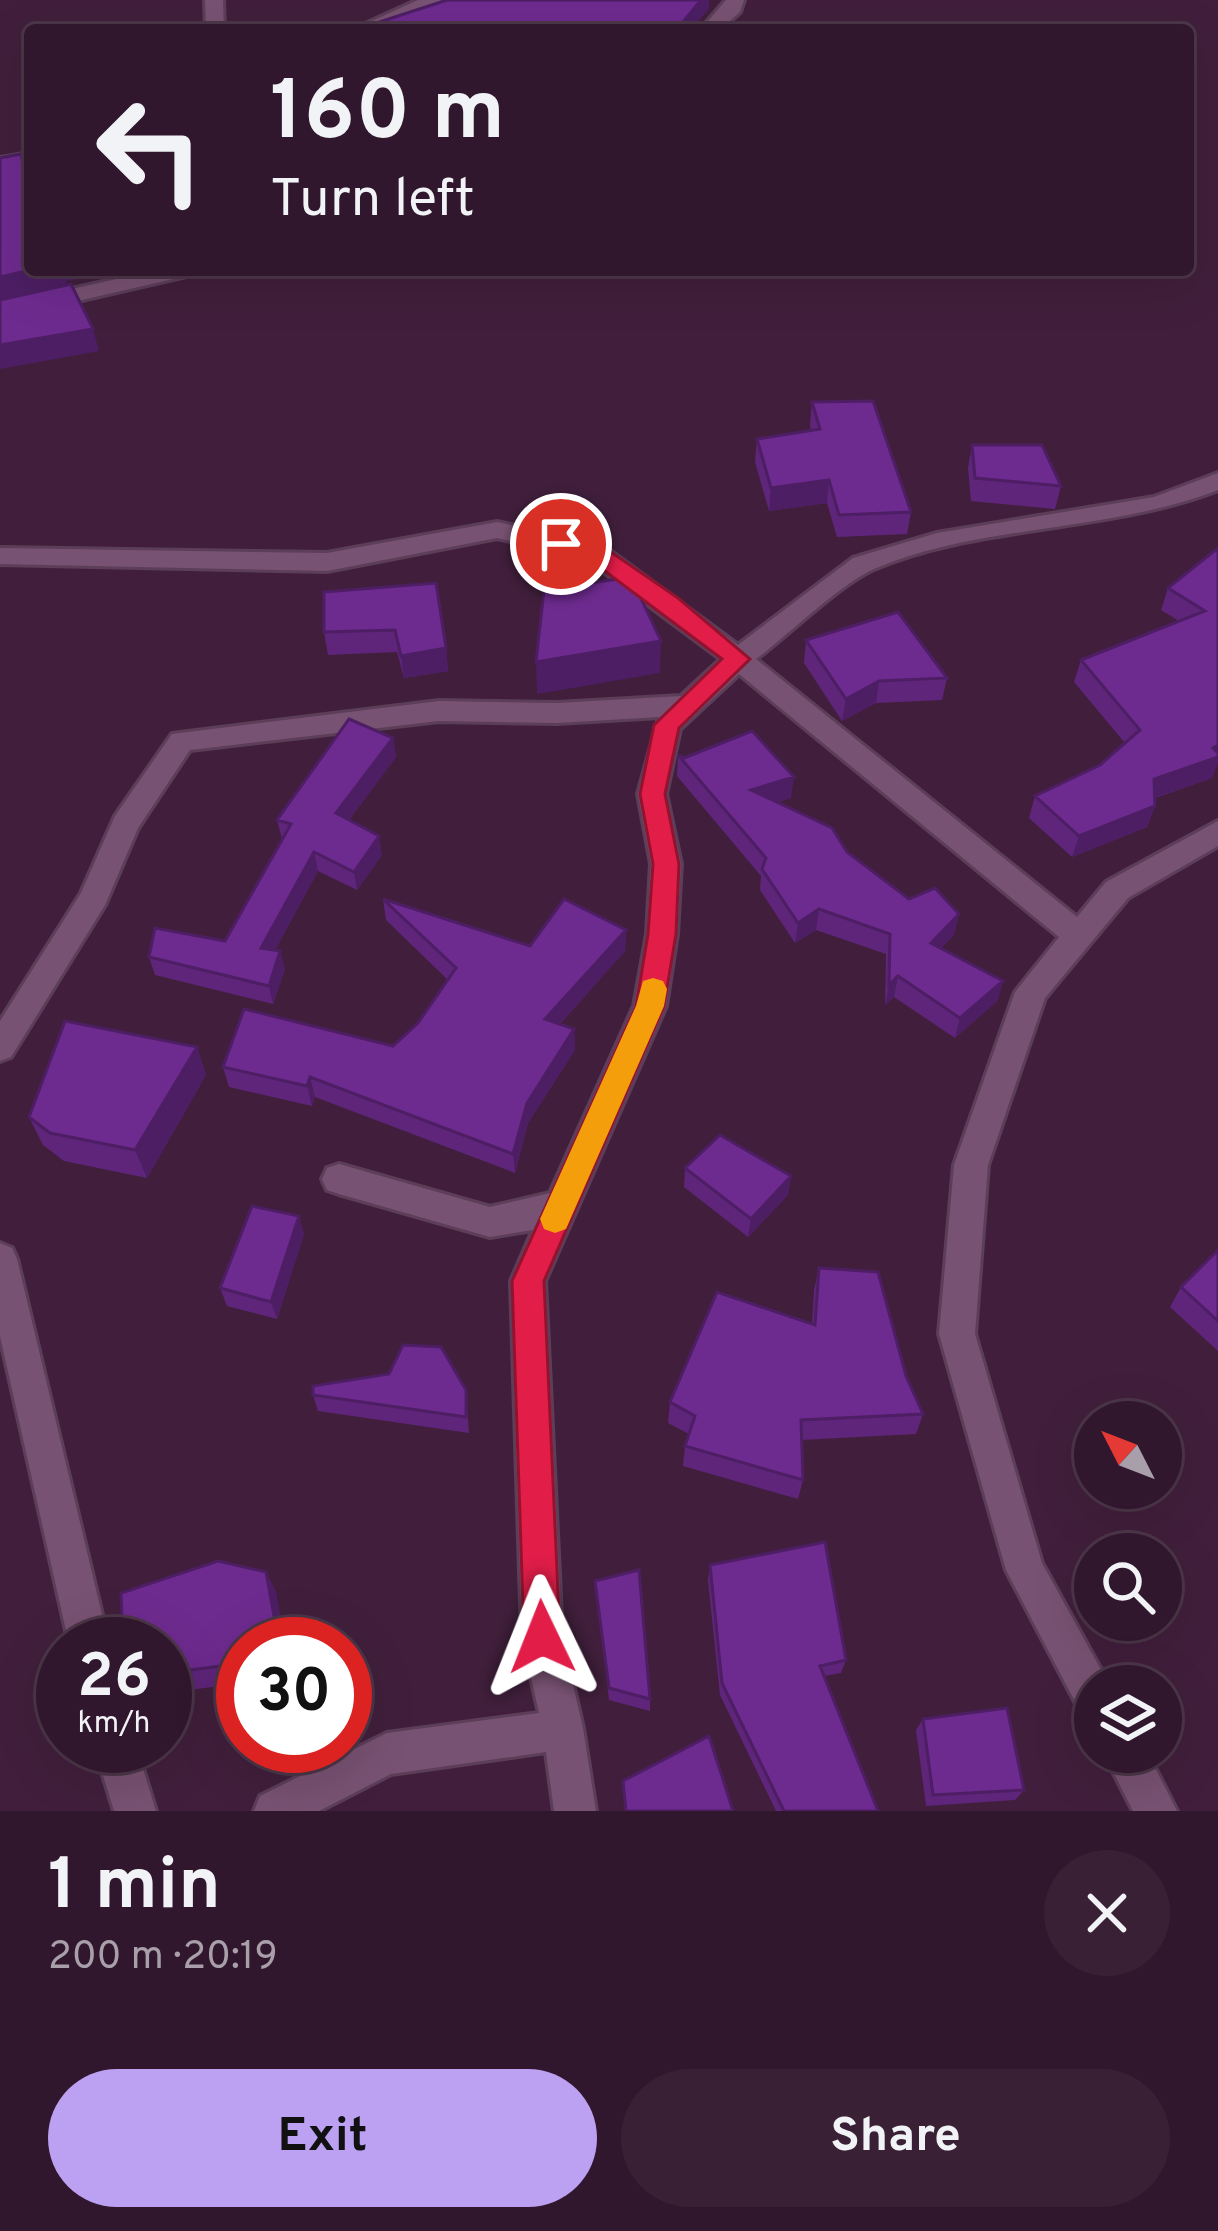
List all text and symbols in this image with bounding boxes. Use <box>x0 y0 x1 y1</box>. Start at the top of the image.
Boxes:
text: 160 m <box>270 63 505 169</box>
icon: left <box>72 72 228 228</box>
text: Turn left <box>270 167 475 236</box>
pin <box>510 493 612 595</box>
icon: arrive <box>528 511 594 577</box>
north arrow <box>1074 1401 1182 1509</box>
map controls <box>1074 1401 1182 1773</box>
button: search <box>1074 1533 1182 1641</box>
position arrow <box>479 1574 605 1700</box>
speed limit sign: 30 <box>216 1617 372 1773</box>
text: 26 <box>77 1642 151 1718</box>
button: layers <box>1074 1665 1182 1773</box>
text: km/h <box>78 1706 150 1743</box>
text: 1 min <box>48 1843 221 1935</box>
button: close <box>1044 1850 1170 1976</box>
text: 200 m · 20:19 <box>48 1934 278 1983</box>
button: Exit <box>48 2069 597 2207</box>
button: Share <box>621 2069 1170 2207</box>

